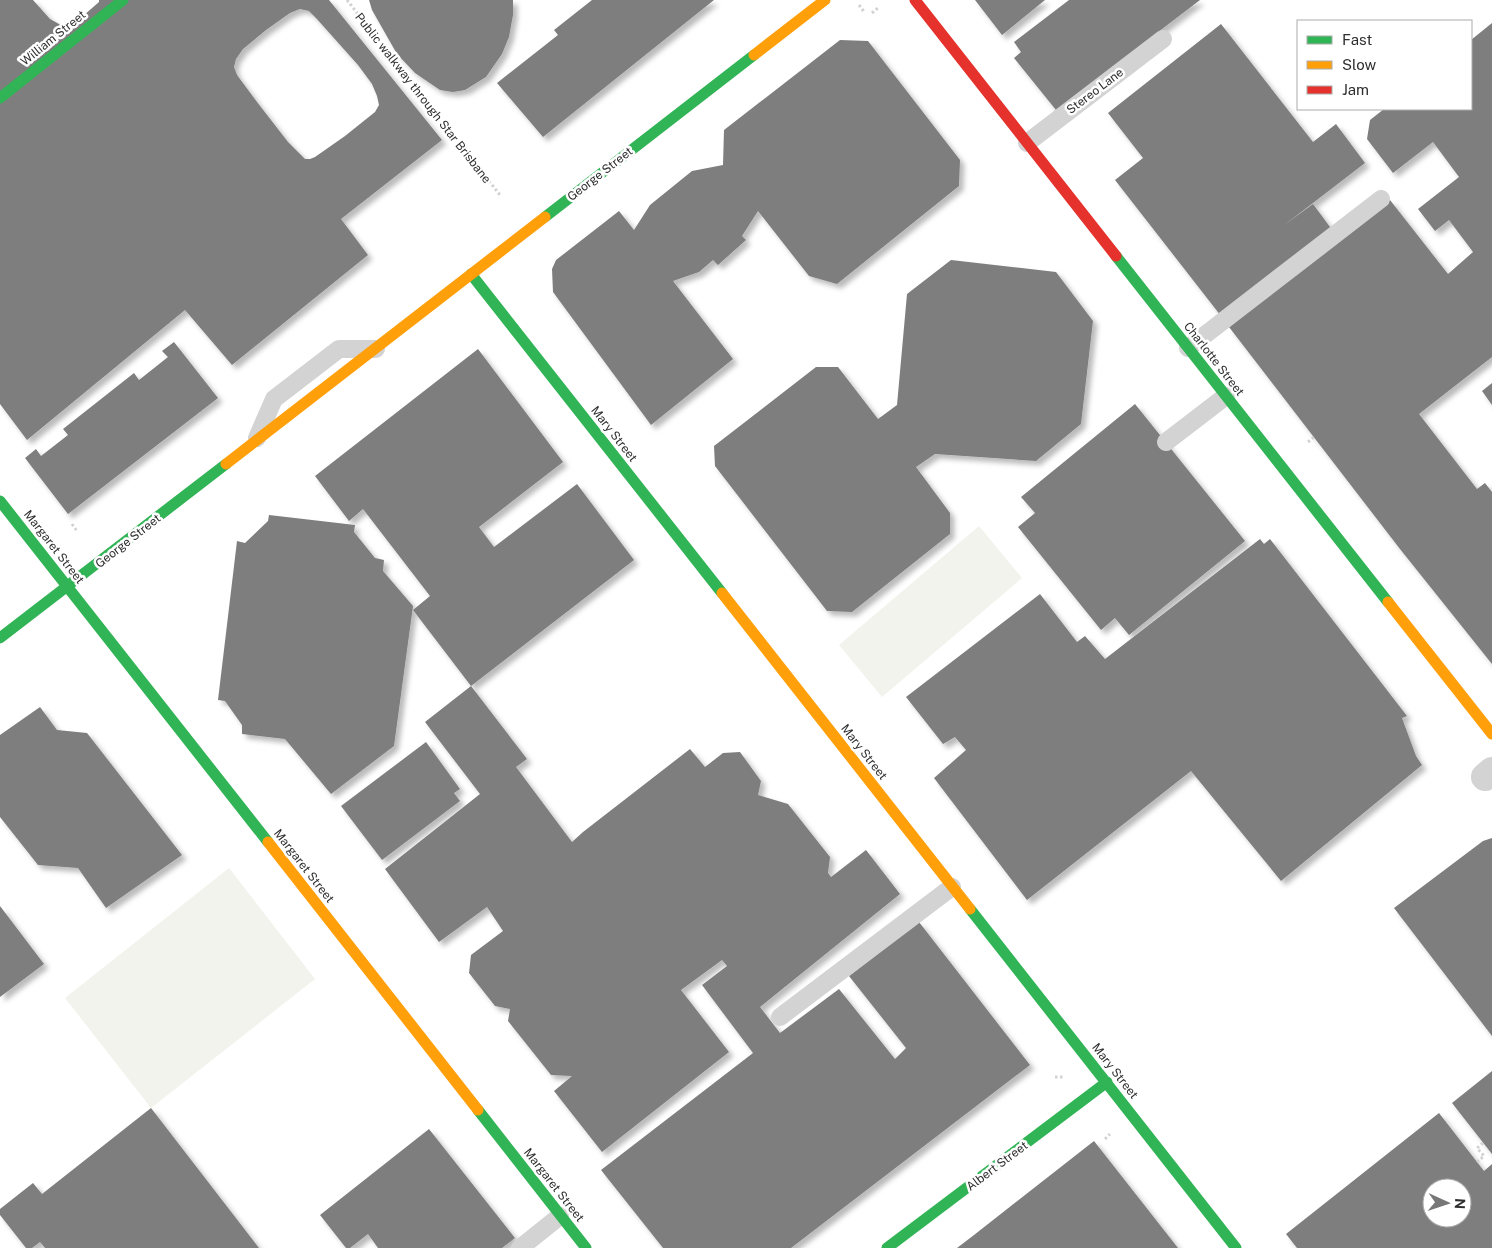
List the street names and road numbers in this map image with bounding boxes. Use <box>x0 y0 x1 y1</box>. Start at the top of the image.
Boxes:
street label: William Street <box>18 7 89 68</box>
street label: Public walkway through Star Brisbane <box>352 10 494 186</box>
street label: Stereo Lane <box>1064 65 1126 117</box>
street label: George Street <box>565 144 636 204</box>
street label: Charlotte Street <box>1181 319 1247 399</box>
street label: Mary Street <box>588 404 640 465</box>
street label: Margaret Street <box>21 507 87 587</box>
street label: George Street <box>93 511 164 571</box>
street label: Mary Street <box>838 722 890 783</box>
street label: Margaret Street <box>271 826 337 906</box>
street label: Mary Street <box>1089 1041 1141 1102</box>
street label: Albert Street <box>964 1138 1031 1194</box>
street label: Margaret Street <box>521 1145 587 1225</box>

